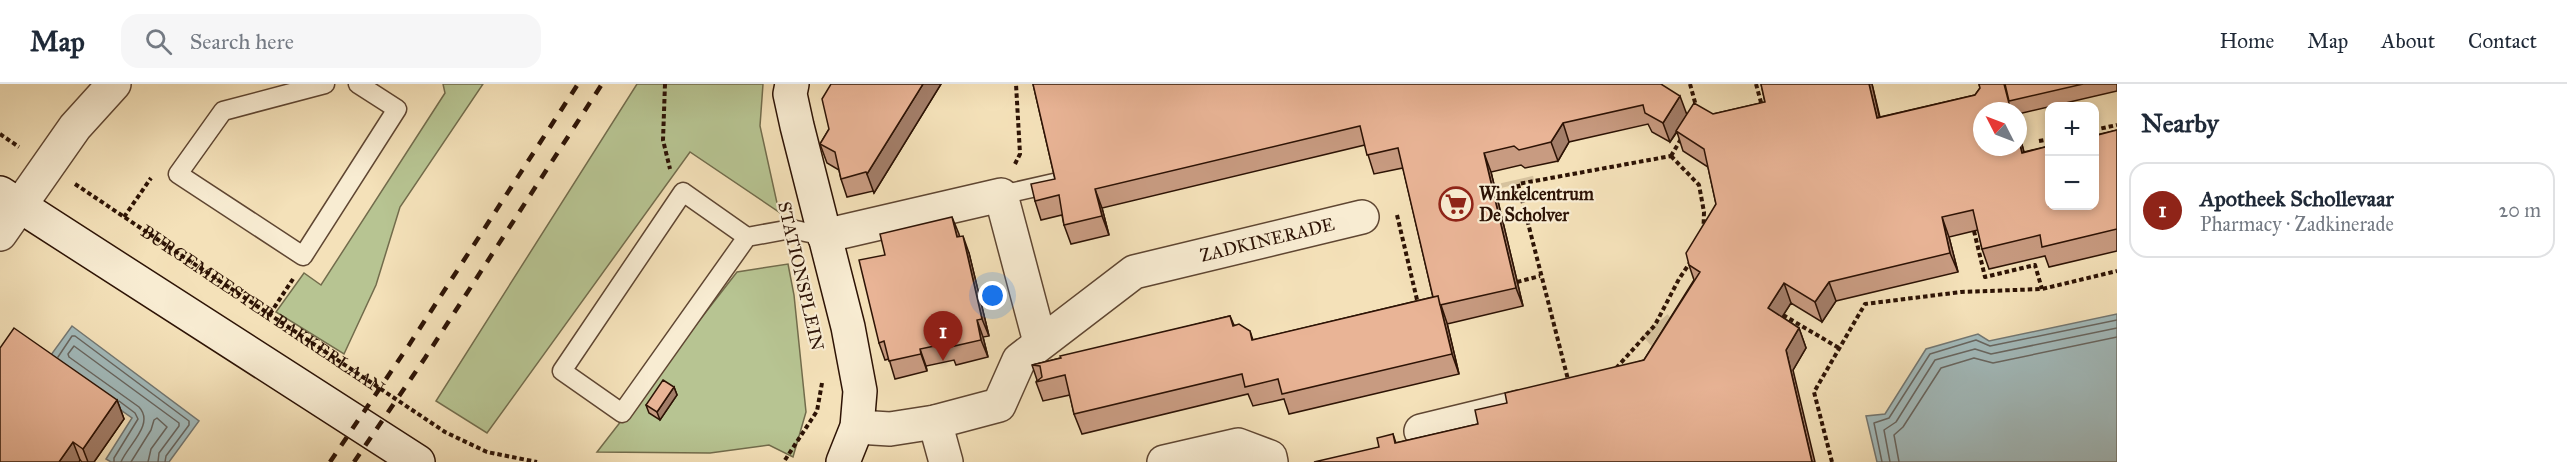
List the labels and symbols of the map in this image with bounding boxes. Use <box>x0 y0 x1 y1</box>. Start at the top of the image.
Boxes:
north arrow <box>1973 102 2027 156</box>
place label: Winkelcentrum De Scholver <box>1479 183 1595 226</box>
supermarket icon: Winkelcentrum De Scholver <box>1438 186 1474 222</box>
street label: STATIONSPLEIN <box>773 199 829 353</box>
street label: ZADKINERADE <box>1198 213 1337 267</box>
street label: BURGEMEESTER BAKKERLAAN <box>136 220 389 400</box>
your location <box>978 281 1007 310</box>
pin: 1 <box>924 312 962 361</box>

